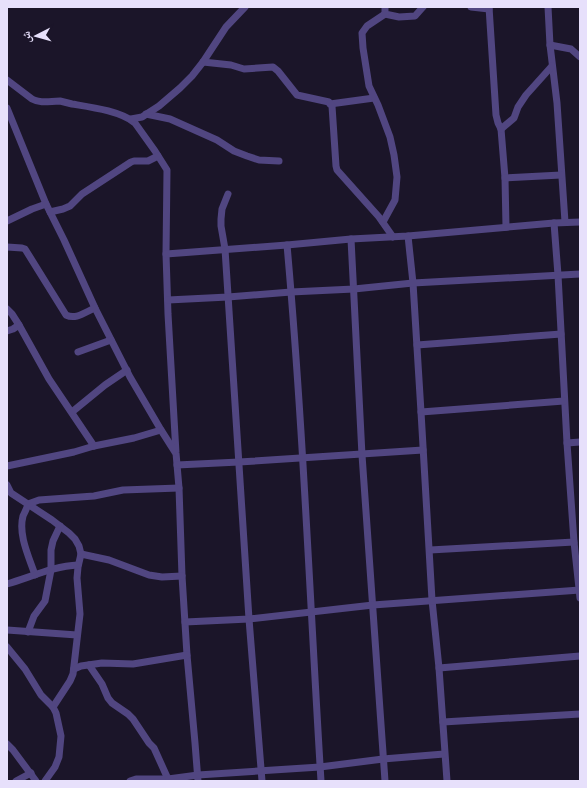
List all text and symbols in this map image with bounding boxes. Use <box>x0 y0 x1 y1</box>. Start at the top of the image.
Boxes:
north arrow <box>16 16 56 56</box>
text: ش <box>19 30 35 43</box>

